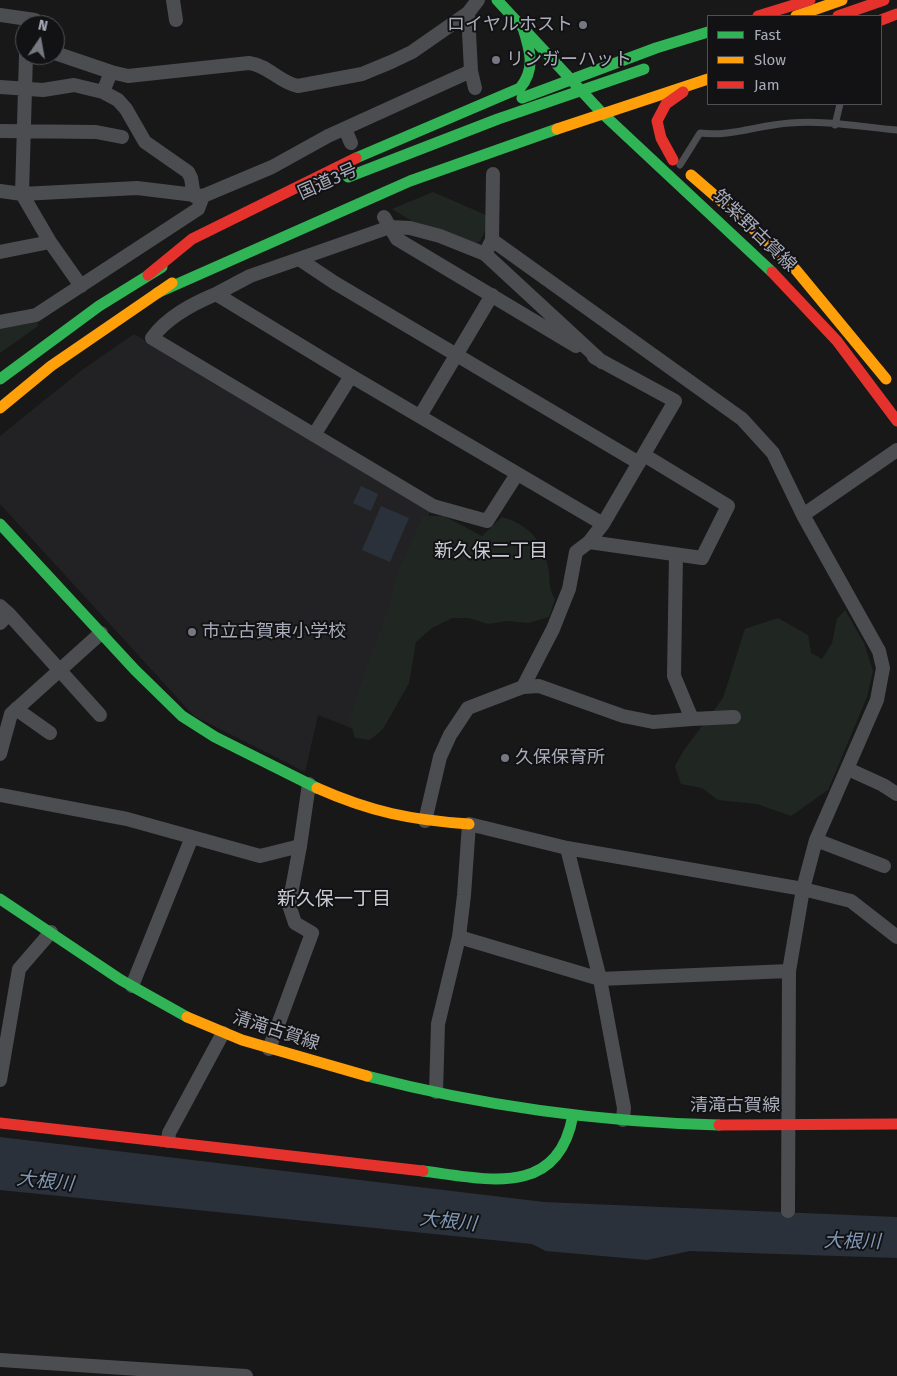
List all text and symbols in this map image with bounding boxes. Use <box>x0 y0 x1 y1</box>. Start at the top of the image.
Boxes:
place label: ロイヤルホスト <box>447 14 573 36</box>
north arrow <box>15 15 65 65</box>
legend <box>707 15 882 105</box>
text: N <box>37 17 49 35</box>
marker: ロイヤルホスト <box>577 19 589 31</box>
text: Fast <box>754 26 781 44</box>
place label: リンガーハット <box>506 49 632 71</box>
text: Slow <box>754 51 786 69</box>
marker: リンガーハット <box>490 54 502 66</box>
text: Jam <box>754 76 780 94</box>
street label: 国道3号 <box>295 159 361 205</box>
street label: 筑紫野古賀線 <box>708 186 800 276</box>
district label: 新久保二丁目 <box>434 541 548 563</box>
place label: 市立古賀東小学校 <box>202 621 346 643</box>
marker: 市立古賀東小学校 <box>186 626 198 638</box>
place label: 久保保育所 <box>515 747 605 769</box>
marker: 久保保育所 <box>499 752 511 764</box>
district label: 新久保一丁目 <box>277 889 391 911</box>
street label: 清滝古賀線 <box>230 1007 322 1055</box>
street label: 清滝古賀線 <box>690 1095 780 1117</box>
water label: 大根川 <box>15 1168 75 1196</box>
water label: 大根川 <box>418 1208 478 1236</box>
water label: 大根川 <box>823 1230 881 1254</box>

